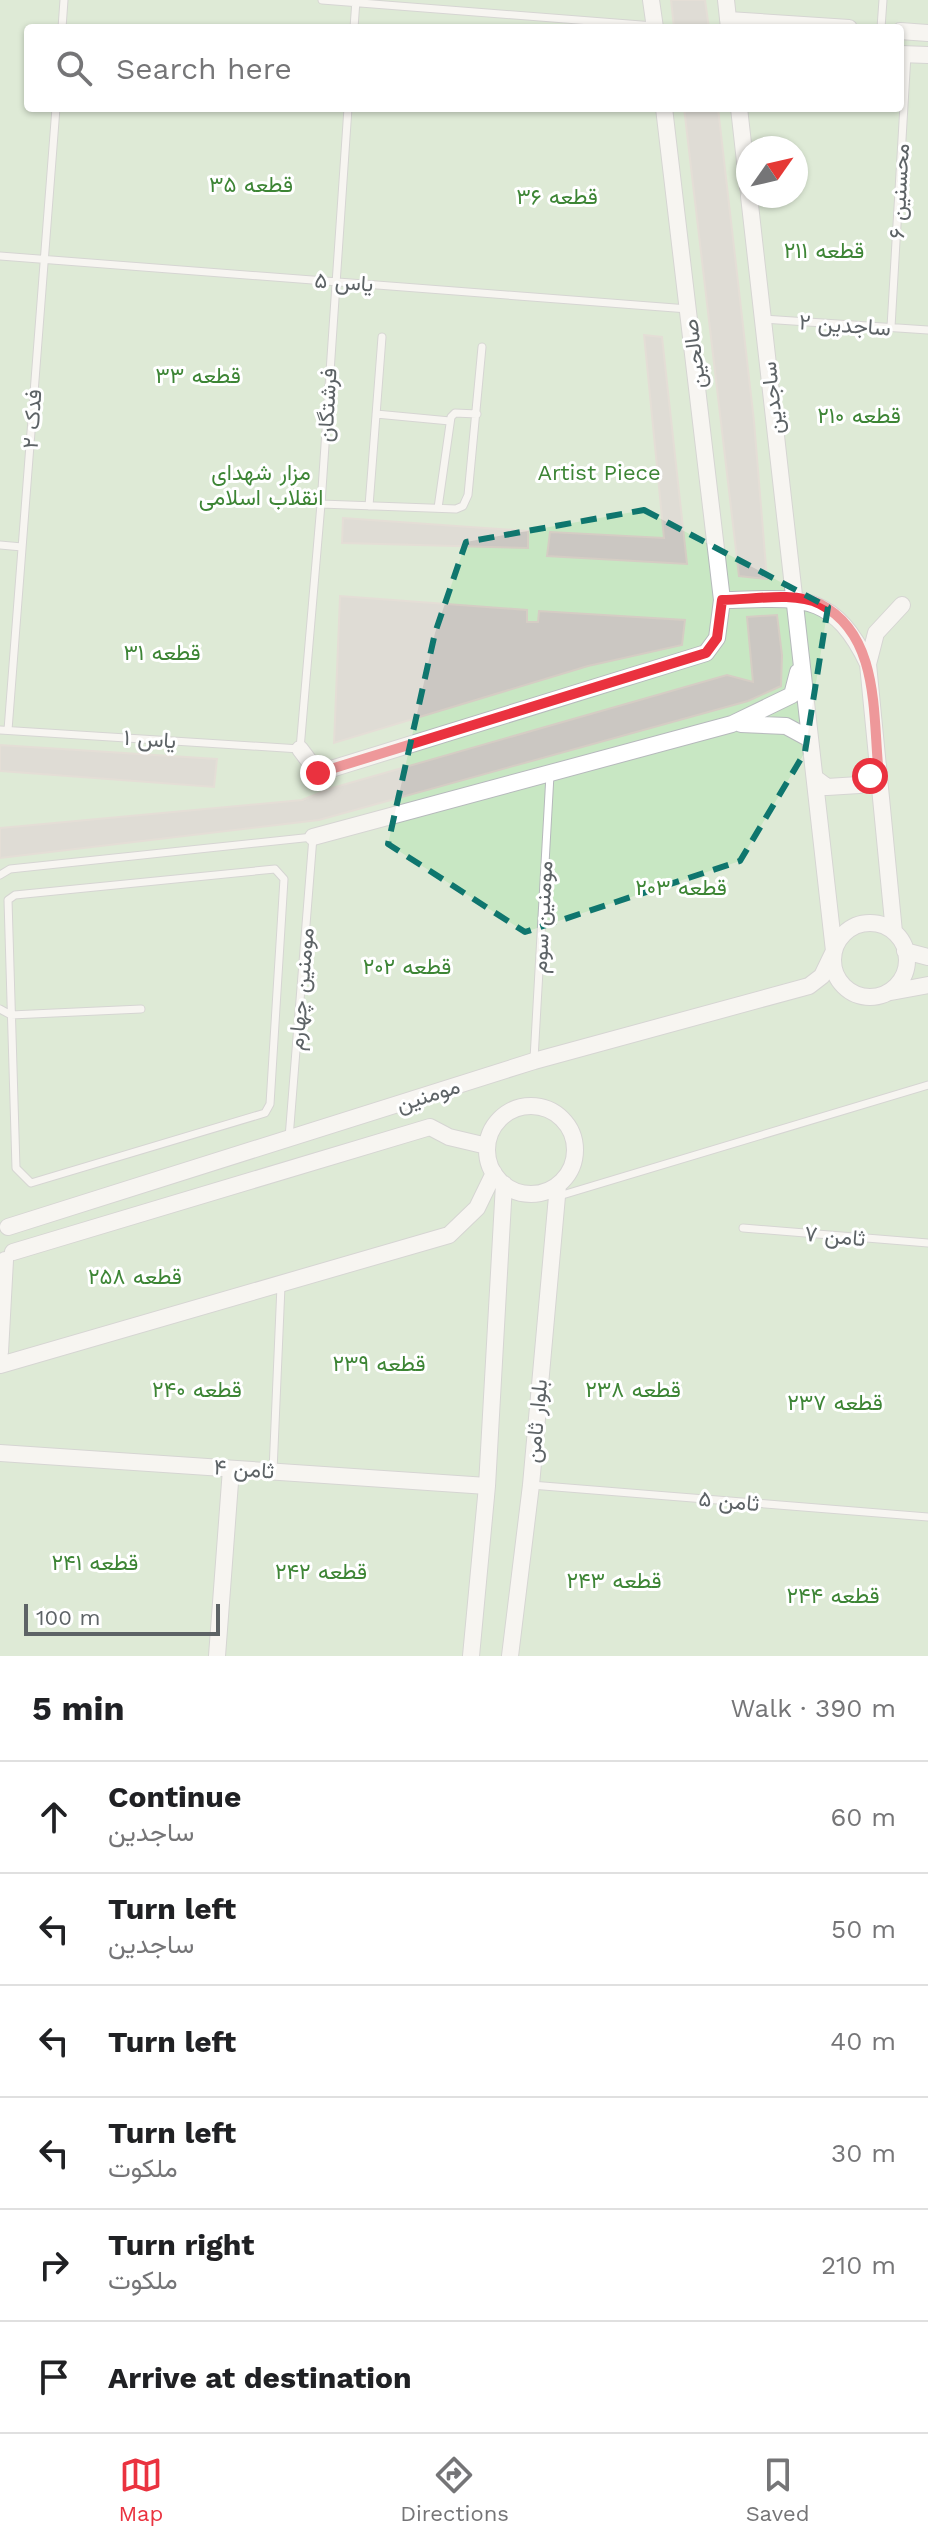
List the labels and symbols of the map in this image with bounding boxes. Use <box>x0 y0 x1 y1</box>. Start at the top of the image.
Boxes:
north arrow <box>736 136 808 208</box>
street label: محسنین ۶ <box>884 143 915 239</box>
park label: قطعه ۳۵ <box>209 172 293 197</box>
park label: قطعه ۳۶ <box>516 184 598 209</box>
park label: قطعه ۲۱۱ <box>784 238 864 263</box>
street label: یاس ۵ <box>314 267 374 298</box>
street label: ساجدین ۲ <box>798 309 892 342</box>
street label: صالحین <box>677 318 712 390</box>
street label: ساجدین <box>756 360 789 436</box>
park label: قطعه ۳۳ <box>155 363 241 388</box>
street label: فرشتگان <box>313 367 342 443</box>
street label: فدک ۲ <box>17 388 47 450</box>
park label: قطعه ۲۱۰ <box>817 403 901 428</box>
park label: مزار شهدای انقلاب اسلامی <box>199 460 323 511</box>
park label: Artist Piece <box>537 460 661 485</box>
park label: قطعه ۳۱ <box>123 640 201 665</box>
street label: یاس ۱ <box>123 725 177 754</box>
route end <box>300 755 336 791</box>
route start <box>852 758 888 794</box>
street label: مومنین سوم <box>527 860 559 974</box>
park label: قطعه ۲۰۳ <box>635 875 727 900</box>
street label: مومنین چهارم <box>283 927 321 1052</box>
park label: قطعه ۲۰۲ <box>363 954 451 979</box>
street label: مومنین <box>393 1073 463 1118</box>
street label: ثامن ۷ <box>803 1221 867 1252</box>
park label: قطعه ۲۵۸ <box>88 1264 182 1289</box>
park label: قطعه ۲۳۹ <box>332 1351 426 1376</box>
park label: قطعه ۲۴۰ <box>152 1377 242 1402</box>
park label: قطعه ۲۳۸ <box>585 1377 681 1402</box>
street label: بلوار ثامن <box>520 1378 553 1464</box>
park label: قطعه ۲۳۷ <box>787 1390 883 1415</box>
street label: ثامن ۴ <box>213 1454 275 1485</box>
street label: ثامن ۵ <box>697 1486 761 1517</box>
park label: قطعه ۲۴۱ <box>52 1550 138 1575</box>
park label: قطعه ۲۴۲ <box>275 1559 367 1584</box>
park label: قطعه ۲۴۳ <box>567 1568 661 1593</box>
park label: قطعه ۲۴۴ <box>786 1583 880 1608</box>
scale bar <box>24 1600 220 1636</box>

